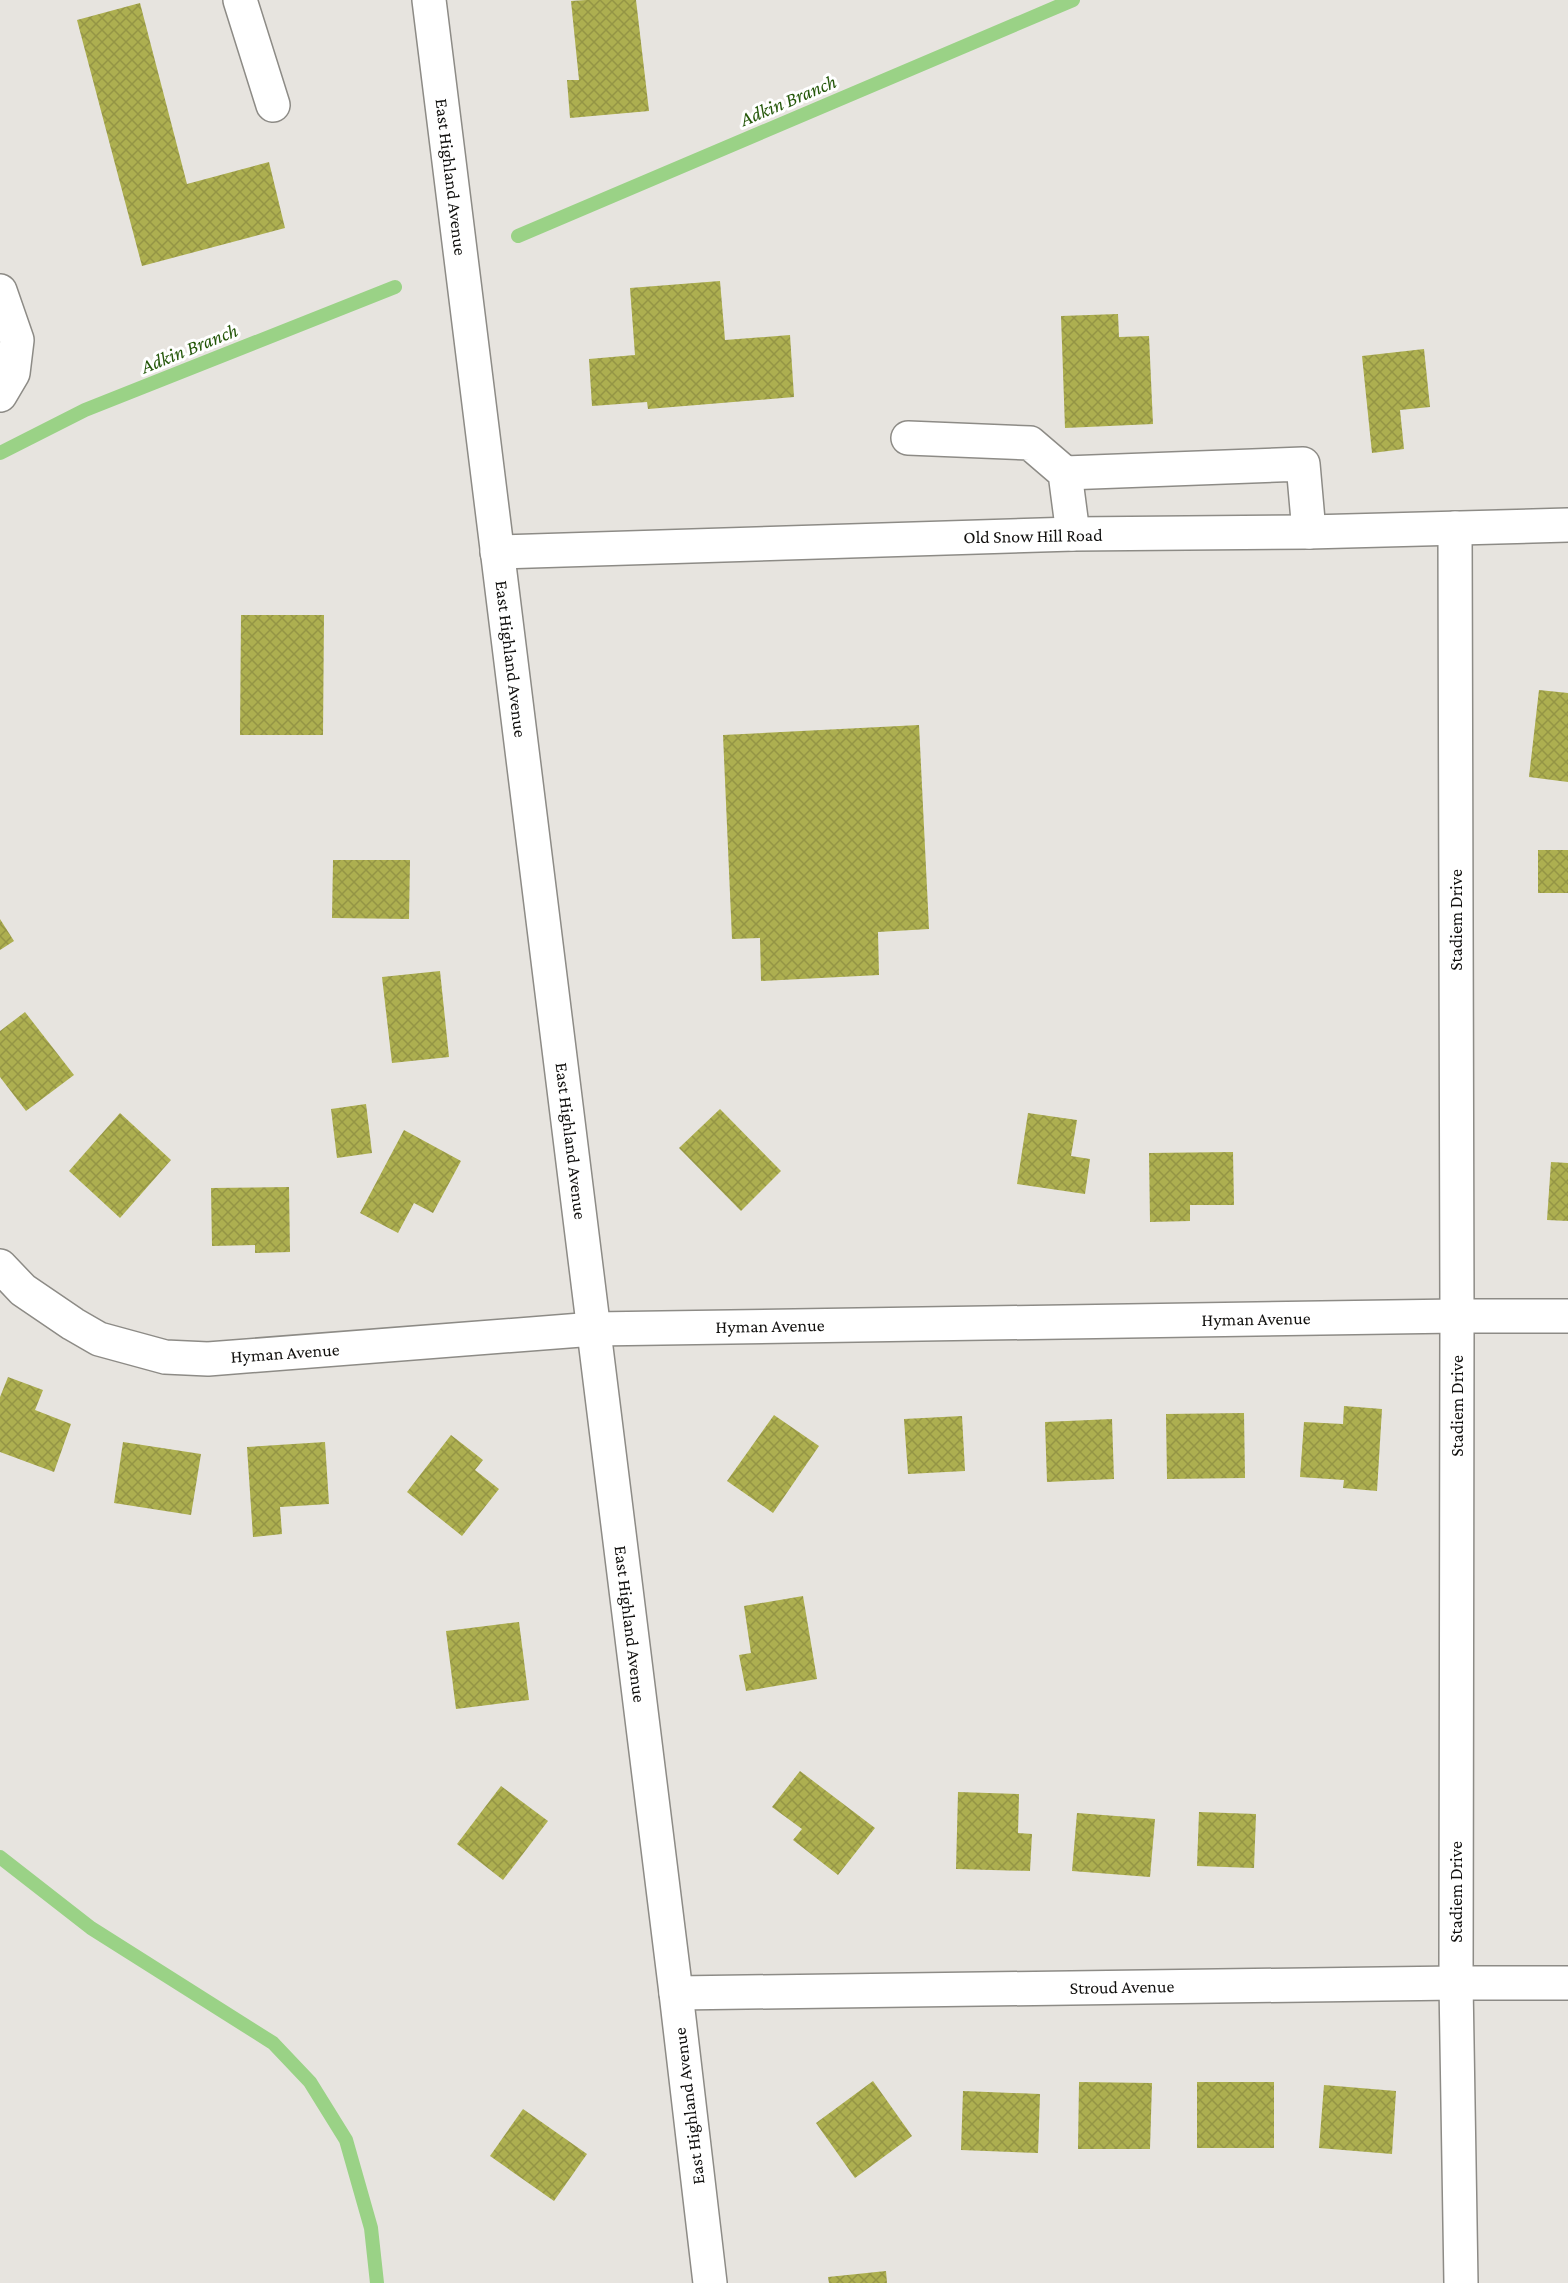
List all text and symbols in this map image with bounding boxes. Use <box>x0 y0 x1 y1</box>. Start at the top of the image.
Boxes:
water label: Adkin Branch <box>736 70 839 131</box>
street label: East Highland Avenue <box>431 97 471 257</box>
water label: Adkin Branch <box>136 319 241 378</box>
street label: Old Snow Hill Road <box>963 525 1103 547</box>
street label: East Highland Avenue <box>491 579 531 739</box>
street label: Stadiem Drive <box>1446 869 1466 971</box>
street label: East Highland Avenue <box>551 1061 591 1221</box>
street label: Hyman Avenue <box>1201 1308 1311 1330</box>
street label: Hyman Avenue <box>715 1315 825 1337</box>
street label: Hyman Avenue <box>230 1339 340 1367</box>
street label: Stadiem Drive <box>1447 1355 1467 1457</box>
street label: East Highland Avenue <box>610 1544 650 1704</box>
street label: Stadiem Drive <box>1446 1841 1466 1943</box>
street label: Stroud Avenue <box>1069 1976 1175 1998</box>
street label: East Highland Avenue <box>669 2026 709 2186</box>

